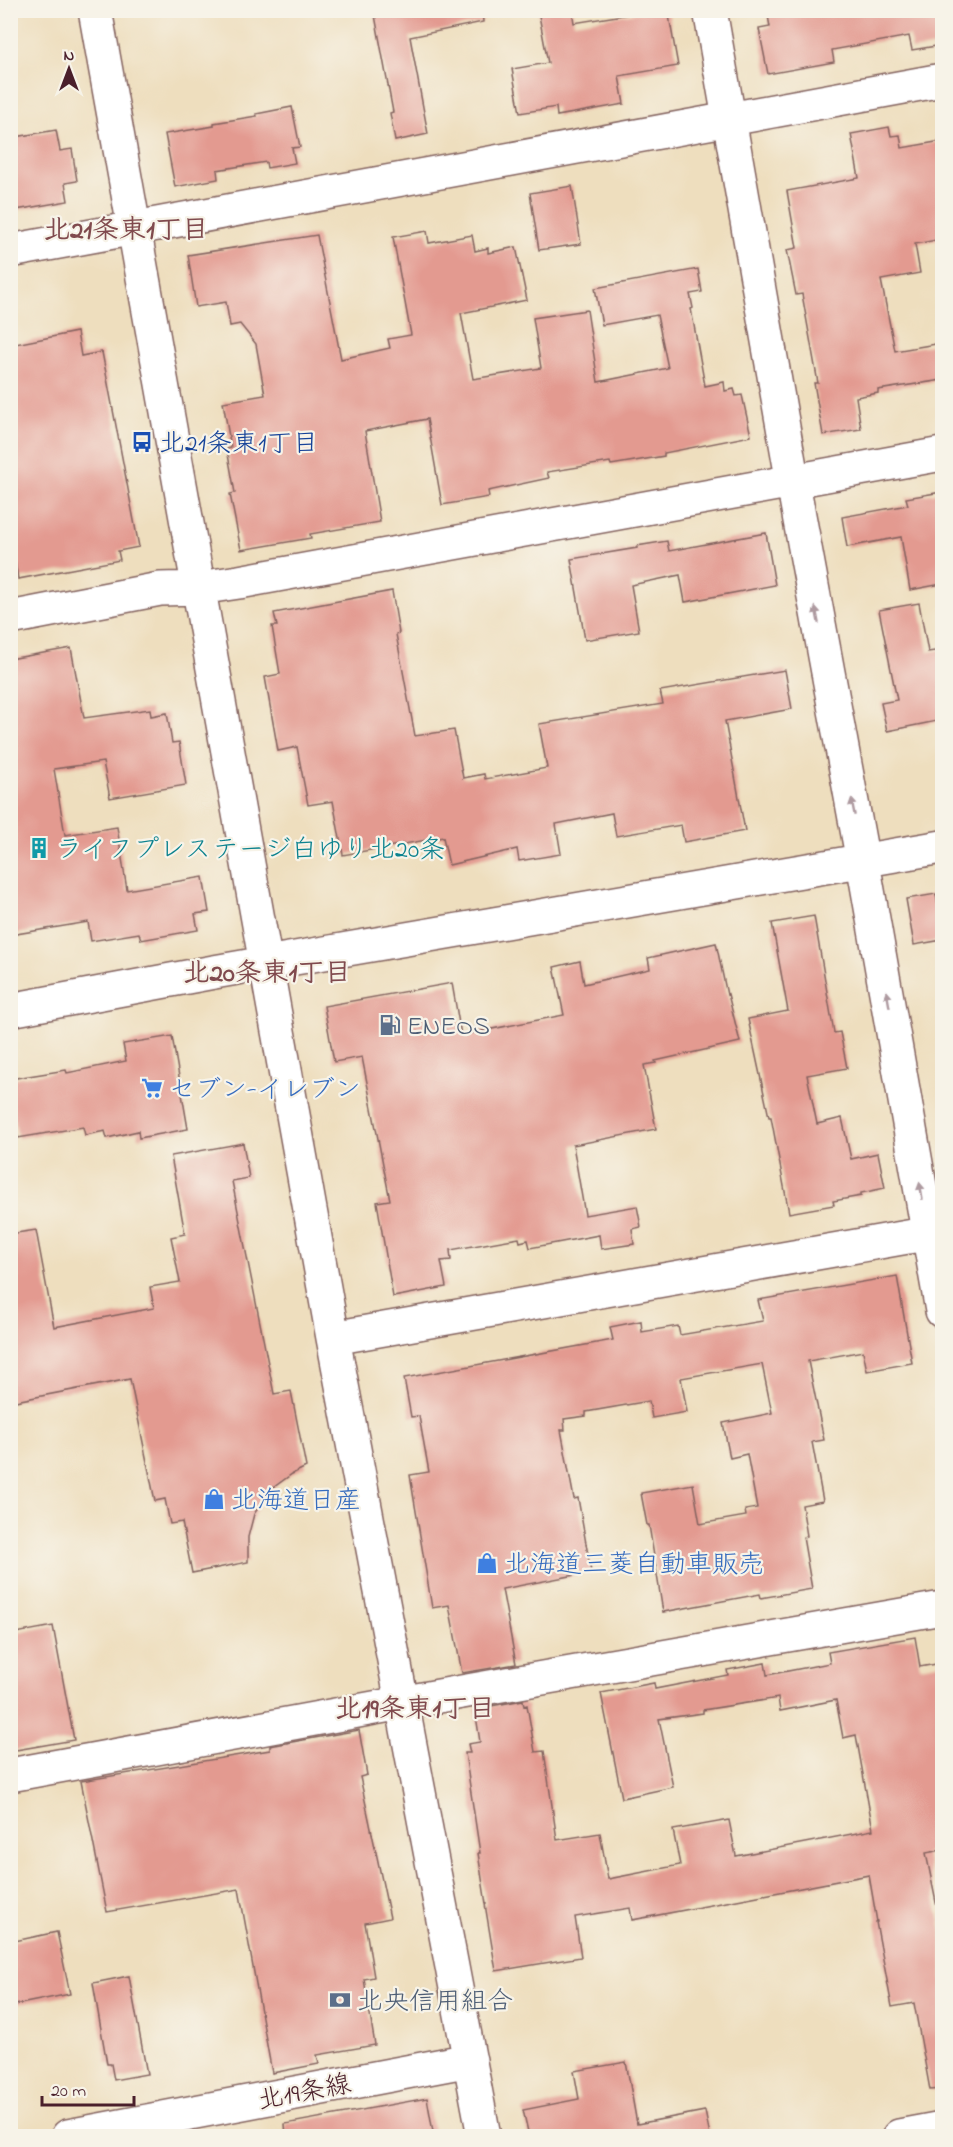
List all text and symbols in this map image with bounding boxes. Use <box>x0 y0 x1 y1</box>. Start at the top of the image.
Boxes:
north arrow <box>39 39 99 99</box>
text: N <box>64 44 75 68</box>
district label: 北21条東1丁目 <box>43 212 209 251</box>
place label: 北21条東1丁目 <box>159 426 318 464</box>
bus stop icon: 北21条東1丁目 <box>130 430 154 454</box>
one-way arrow <box>812 606 821 625</box>
one-way arrow <box>848 797 857 816</box>
place label: ライフプレステージ白ゆり北20条 <box>56 832 445 870</box>
building icon: ライフプレステージ白ゆり北20条 <box>27 836 51 860</box>
district label: 北20条東1丁目 <box>183 955 351 994</box>
one-way arrow <box>883 989 892 1008</box>
place label: ENEOS <box>407 1009 490 1047</box>
fuel station icon: ENEOS <box>378 1013 402 1037</box>
place label: セブン-イレブン <box>169 1072 361 1110</box>
supermarket icon: セブン-イレブン <box>140 1076 164 1100</box>
one-way arrow <box>917 1181 926 1200</box>
place label: 北海道日産 <box>231 1483 361 1521</box>
shop icon: 北海道日産 <box>202 1487 226 1511</box>
place label: 北海道三菱自動車販売 <box>504 1547 764 1585</box>
shop icon: 北海道三菱自動車販売 <box>475 1551 499 1575</box>
district label: 北19条東1丁目 <box>335 1691 495 1730</box>
place label: 北央信用組合 <box>357 1984 513 2022</box>
bank icon: 北央信用組合 <box>328 1988 352 2012</box>
street label: 北19条線 <box>255 2066 354 2122</box>
scale bar <box>42 2069 134 2107</box>
text: 20 m <box>51 2079 86 2105</box>

